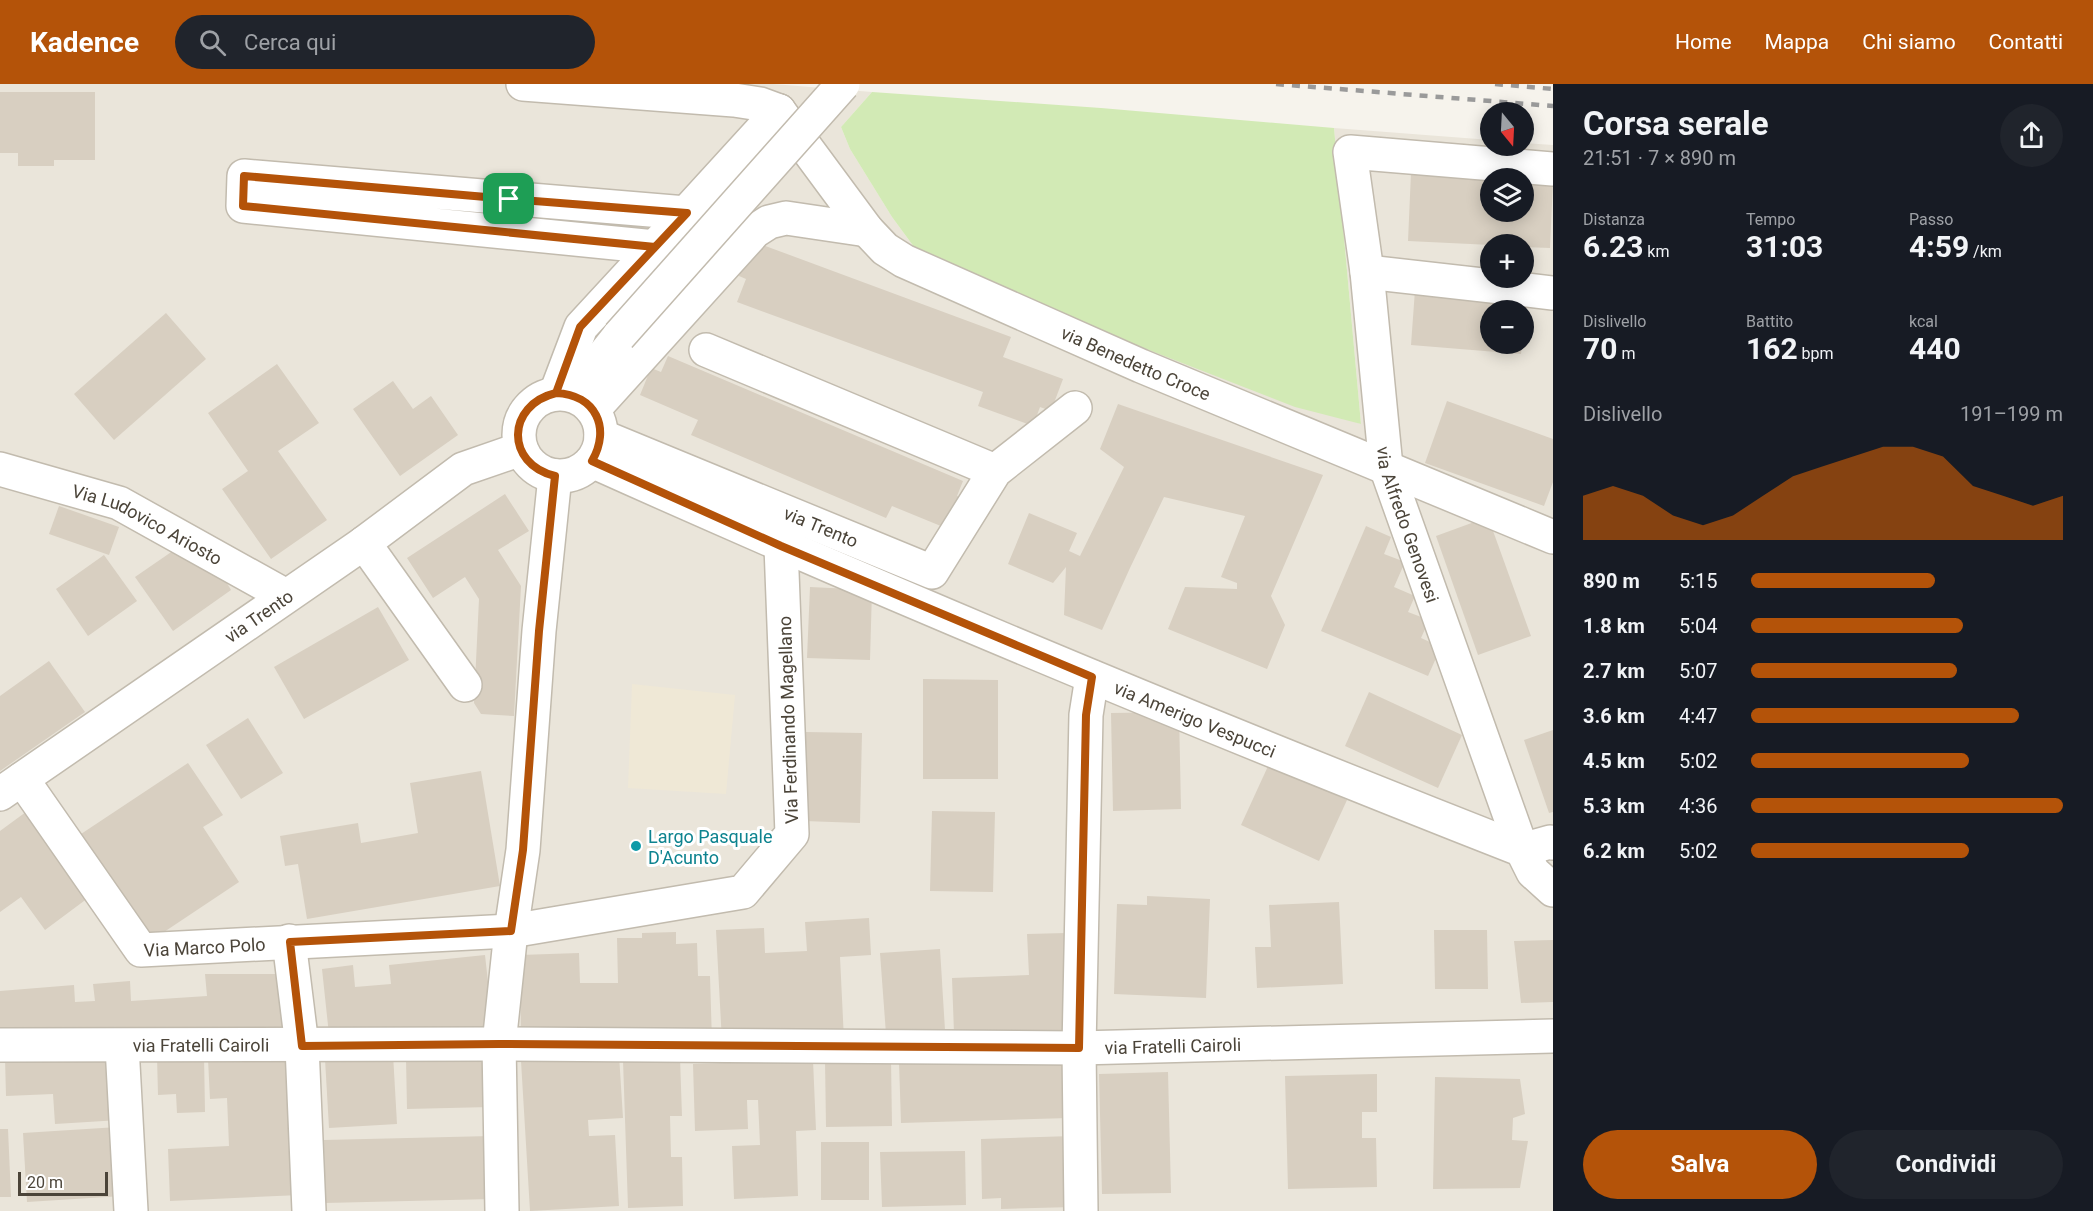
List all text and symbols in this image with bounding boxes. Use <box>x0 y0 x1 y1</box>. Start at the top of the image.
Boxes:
search box <box>175 15 595 69</box>
text: Kadence <box>30 26 139 59</box>
icon: search <box>196 26 229 59</box>
text: Cerca qui <box>244 30 336 55</box>
text: Home <box>1675 30 1732 54</box>
text: Mappa <box>1765 30 1829 54</box>
text: Chi siamo <box>1862 30 1956 54</box>
text: Contatti <box>1989 30 2063 54</box>
north arrow <box>1480 102 1534 156</box>
map controls <box>1480 102 1534 354</box>
text: Corsa serale <box>1583 104 1769 143</box>
button: share <box>2000 104 2063 167</box>
text: 21:51 · 7 × 890 m <box>1583 146 1736 170</box>
button: layers <box>1480 168 1534 222</box>
pin <box>483 173 534 224</box>
icon: arrive <box>492 182 525 215</box>
text: Distanza <box>1583 210 1645 229</box>
text: Tempo <box>1746 210 1795 229</box>
text: Passo <box>1909 210 1953 229</box>
text: 6.23 <box>1583 229 1643 264</box>
text: 31:03 <box>1746 229 1823 264</box>
text: 4:59 <box>1909 229 1969 264</box>
button: + <box>1480 234 1534 288</box>
text: km <box>1643 242 1669 261</box>
text: /km <box>1969 242 2002 261</box>
button: − <box>1480 300 1534 354</box>
text: Dislivello <box>1583 312 1646 331</box>
text: Battito <box>1746 312 1793 331</box>
text: kcal <box>1909 312 1938 331</box>
street label: via Benedetto Croce <box>1058 322 1214 404</box>
text: 70 <box>1583 331 1617 366</box>
text: 162 <box>1746 331 1798 366</box>
text: 440 <box>1909 331 1961 366</box>
text: m <box>1617 344 1635 363</box>
text: bpm <box>1798 344 1834 363</box>
text: Dislivello <box>1583 402 1662 426</box>
text: 191–199 m <box>1960 402 2063 426</box>
street label: via Alfredo Genovesi <box>1374 445 1444 605</box>
street label: Via Ludovico Ariosto <box>70 480 226 569</box>
street label: via Trento <box>781 502 861 551</box>
text: 890 m <box>1583 569 1640 593</box>
text: 5:15 <box>1679 569 1718 593</box>
street label: via Trento <box>220 585 297 647</box>
text: 1.8 km <box>1583 614 1645 638</box>
text: 5:04 <box>1679 614 1718 638</box>
street label: Via Ferdinando Magellano <box>774 616 802 824</box>
text: 2.7 km <box>1583 659 1645 683</box>
text: 5:07 <box>1679 659 1718 683</box>
street label: via Amerigo Vespucci <box>1111 676 1279 761</box>
text: 3.6 km <box>1583 704 1645 728</box>
text: 4:47 <box>1679 704 1718 728</box>
text: 4.5 km <box>1583 749 1645 773</box>
text: 5:02 <box>1679 749 1718 773</box>
text: 5.3 km <box>1583 794 1645 818</box>
text: 4:36 <box>1679 794 1718 818</box>
place label: Largo Pasquale D'Acunto <box>648 826 772 868</box>
marker: Largo Pasquale D'Acunto <box>629 839 643 853</box>
text: 6.2 km <box>1583 839 1645 863</box>
text: 5:02 <box>1679 839 1718 863</box>
street label: Via Marco Polo <box>143 933 266 960</box>
street label: via Fratelli Cairoli <box>1104 1033 1242 1058</box>
street label: via Fratelli Cairoli <box>133 1034 269 1055</box>
button: Salva <box>1583 1130 1817 1199</box>
button: Condividi <box>1829 1130 2063 1199</box>
scale bar <box>18 1169 108 1196</box>
text: 20 m <box>27 1173 63 1192</box>

